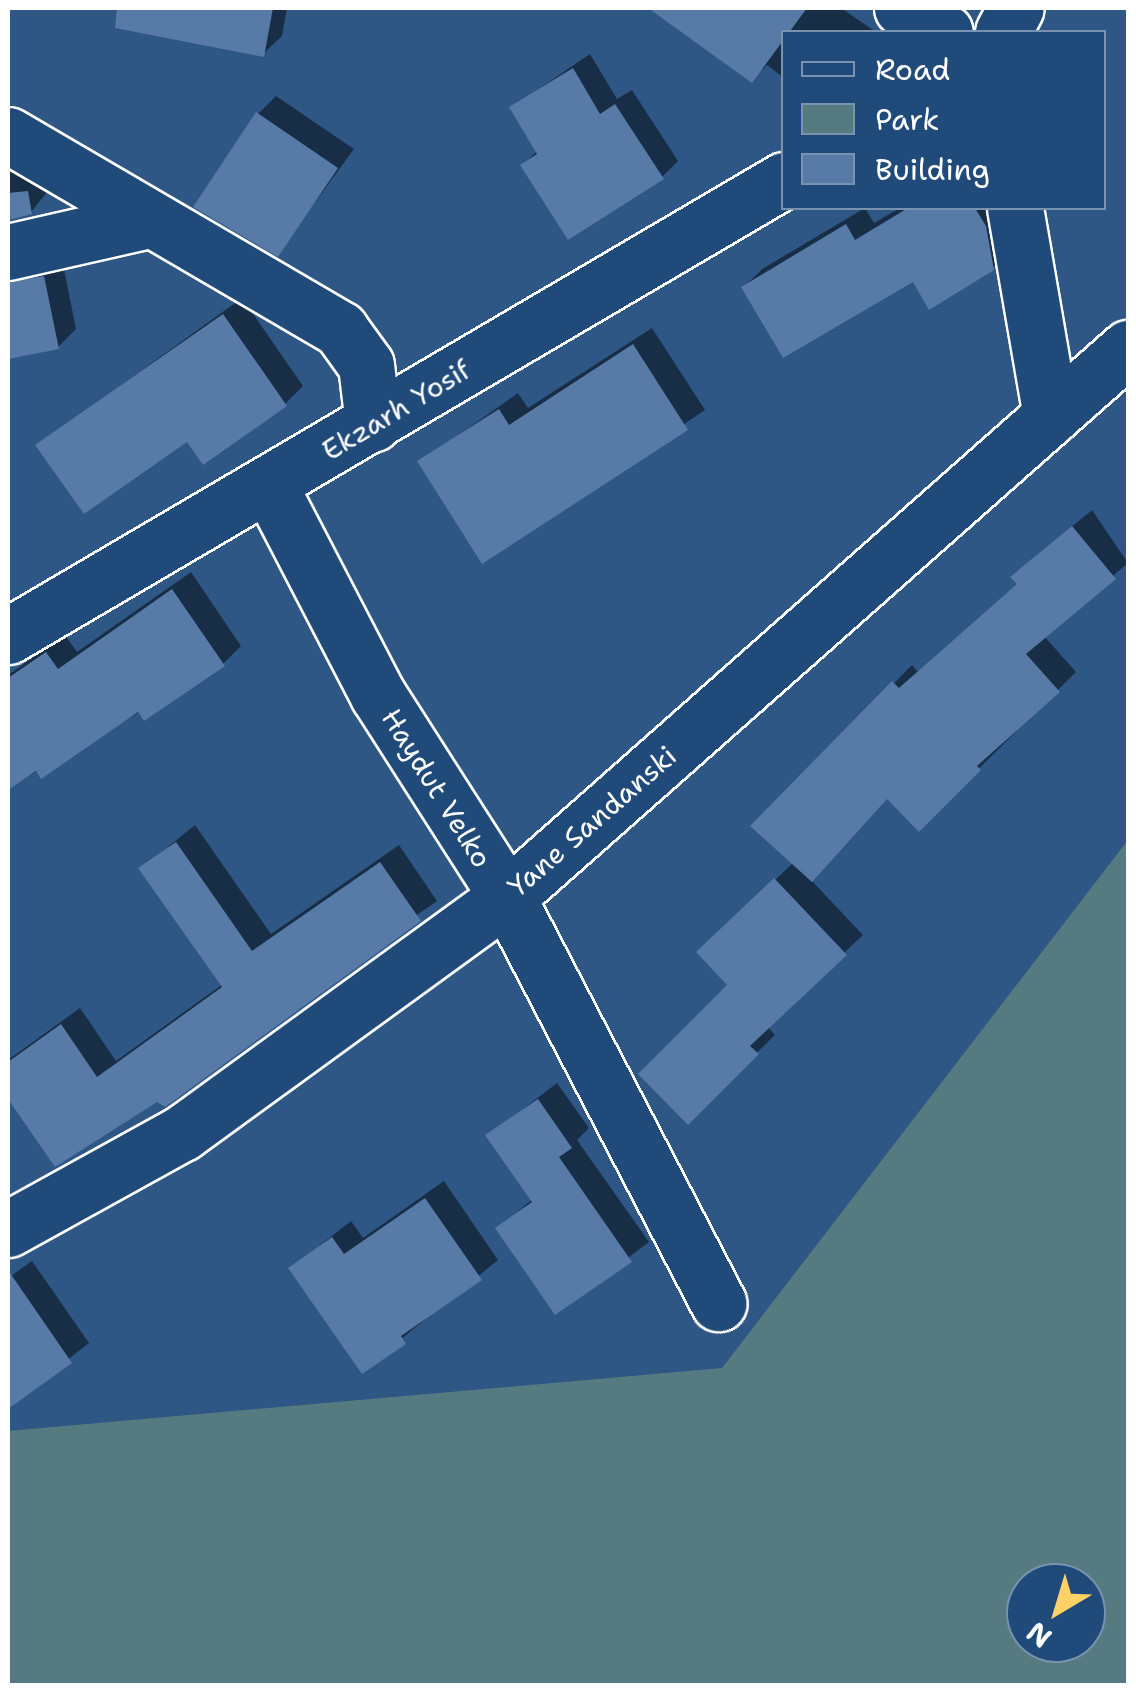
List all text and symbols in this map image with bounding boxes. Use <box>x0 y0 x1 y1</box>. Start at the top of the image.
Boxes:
legend <box>781 30 1106 210</box>
text: Road <box>875 49 950 90</box>
text: Park <box>875 99 939 140</box>
text: Building <box>875 149 990 190</box>
street label: Ekzarh Yosif <box>316 353 476 467</box>
street label: Haydut Velko <box>375 702 499 874</box>
street label: Yane Sandanski <box>501 739 683 903</box>
north arrow <box>1006 1563 1106 1663</box>
text: N <box>1018 1613 1059 1657</box>

